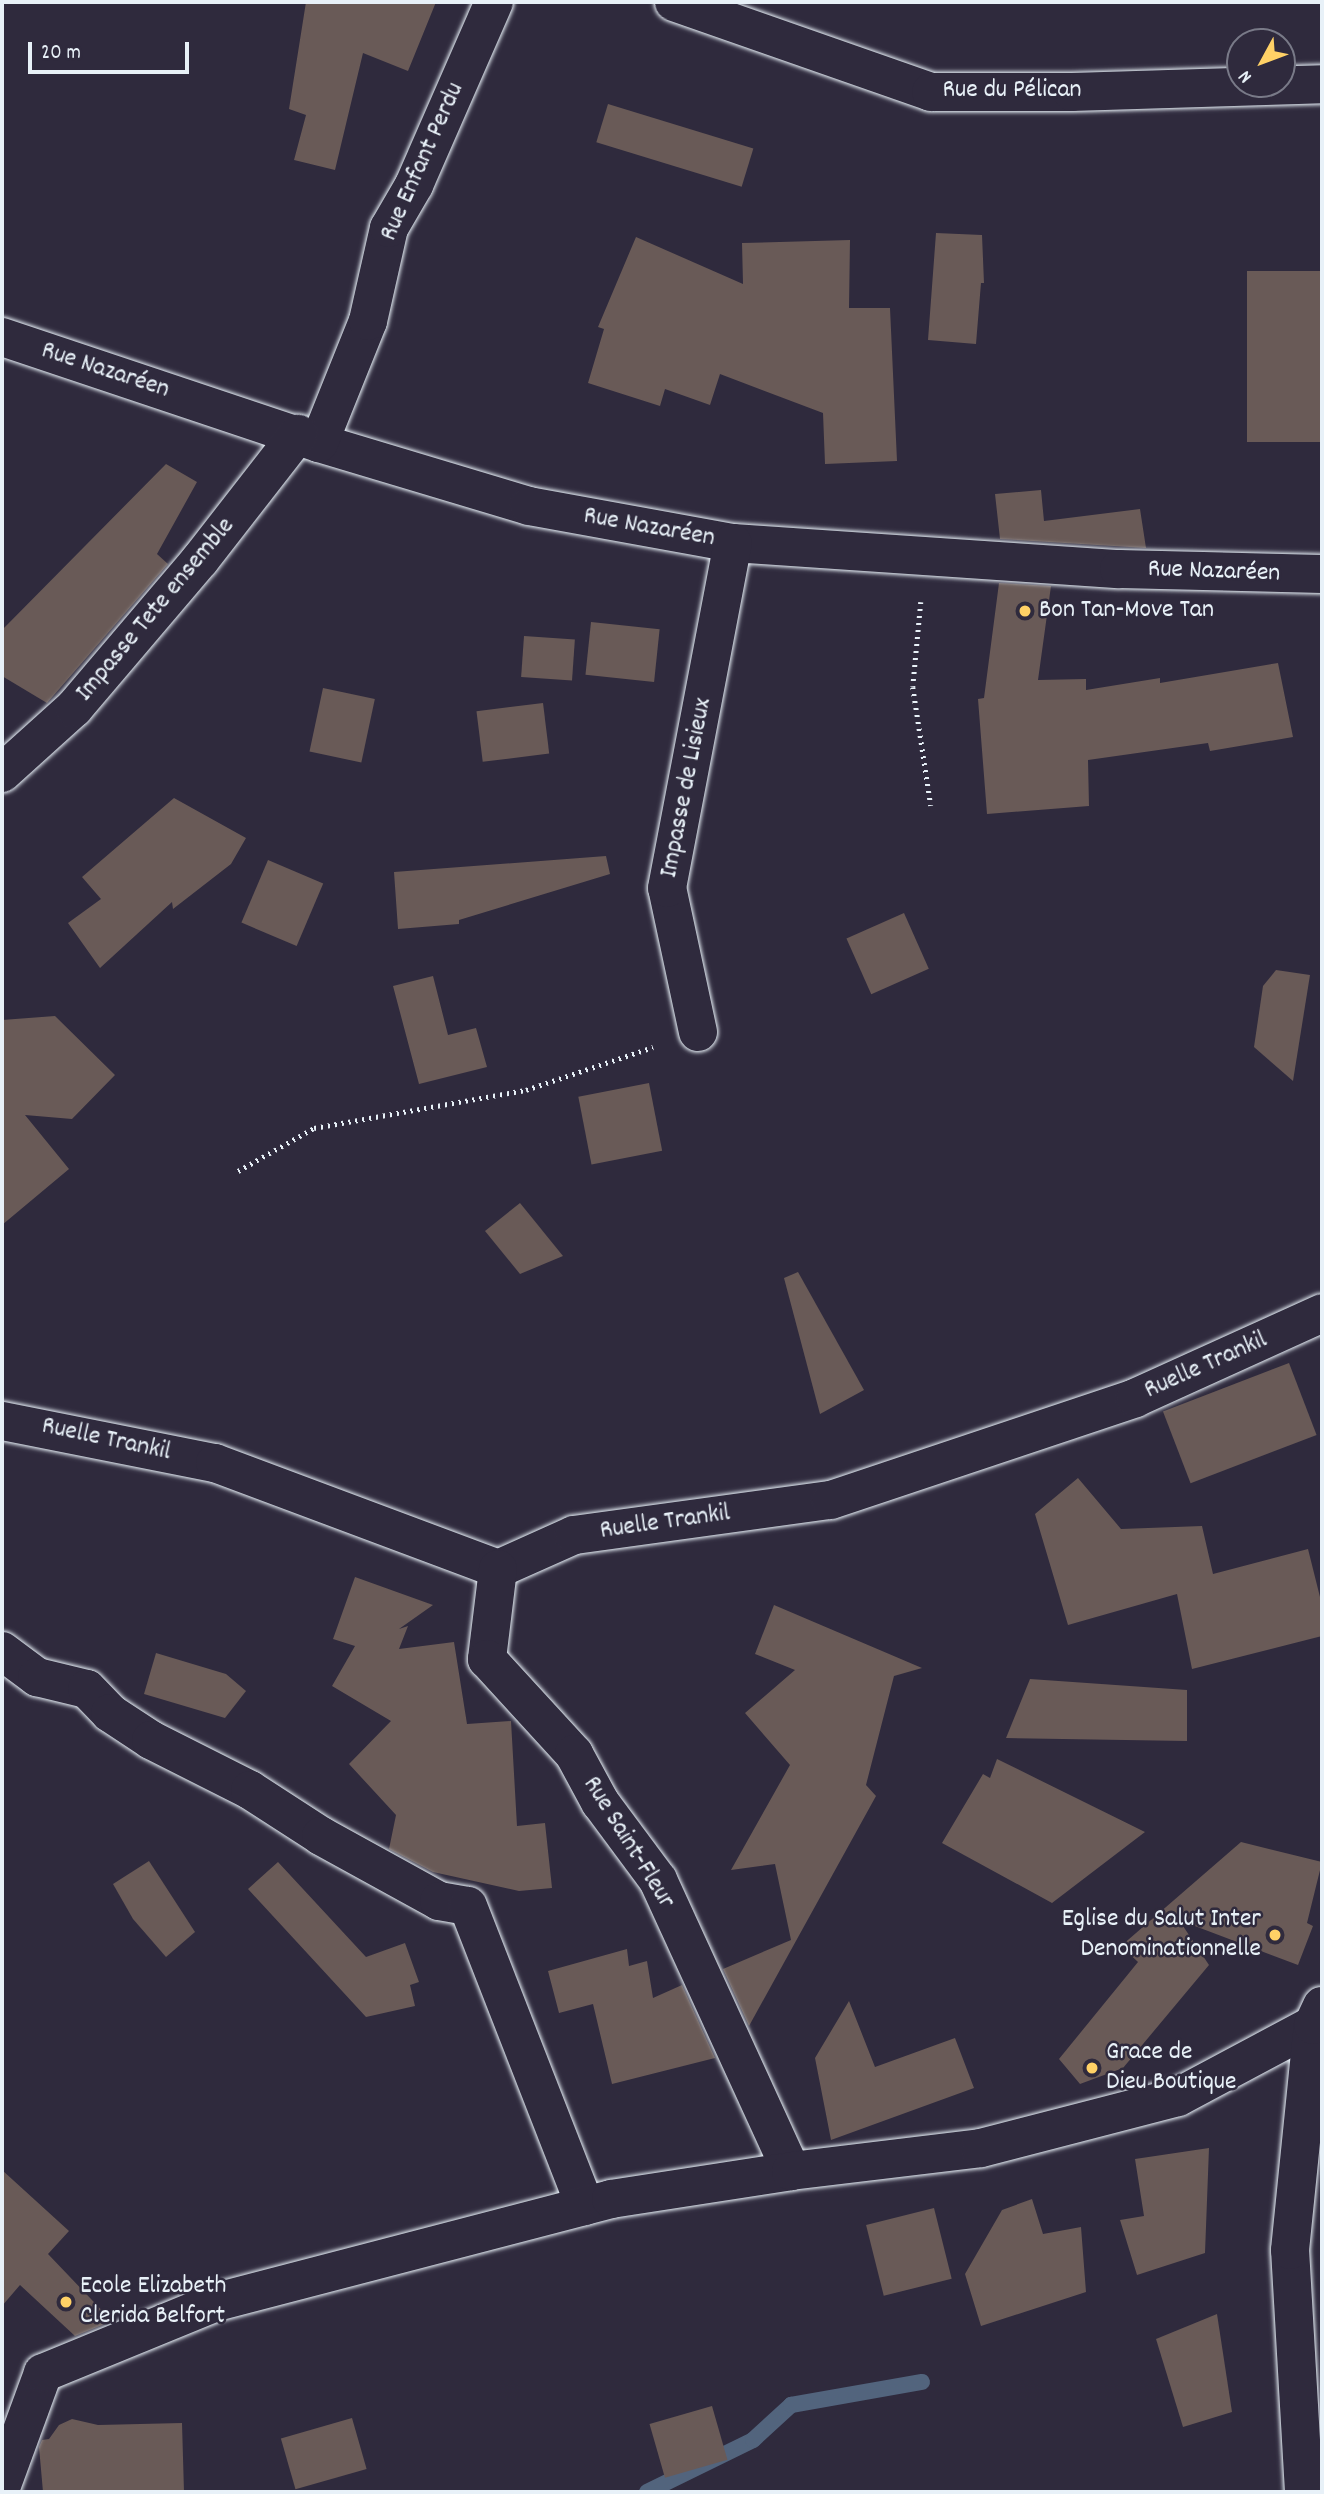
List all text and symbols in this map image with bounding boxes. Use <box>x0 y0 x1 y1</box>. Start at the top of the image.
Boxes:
scale bar <box>32 28 192 72</box>
north arrow <box>1226 28 1296 98</box>
text: 20 m <box>41 39 81 69</box>
text: N <box>1233 63 1260 88</box>
street label: Rue du Pélican <box>942 75 1082 107</box>
street label: Rue Enfant Perdu <box>374 78 472 246</box>
street label: Rue Nazaréen <box>37 336 173 406</box>
street label: Rue Nazaréen <box>581 501 717 555</box>
street label: Impasse Tete ensemble <box>70 512 242 708</box>
street label: Rue Nazaréen <box>1147 554 1281 590</box>
place label: Bon Tan-Move Tan <box>1039 595 1214 627</box>
marker: Bon Tan-Move Tan <box>1017 603 1033 619</box>
street label: Impasse de Lisieux <box>654 696 720 880</box>
street label: Ruelle Trankil <box>1140 1325 1272 1407</box>
street label: Ruelle Trankil <box>39 1411 173 1469</box>
street label: Ruelle Trankil <box>598 1498 732 1548</box>
street label: Rue Saint-Fleur <box>575 1771 681 1915</box>
place label: Eglise du Salut Inter Denominationnelle <box>1062 1904 1261 1966</box>
marker: Eglise du Salut Inter Denominationnelle <box>1267 1927 1283 1943</box>
place label: Grace de Dieu Boutique <box>1106 2037 1236 2098</box>
marker: Grace de Dieu Boutique <box>1084 2060 1100 2076</box>
place label: Ecole Elizabeth Clerida Belfort <box>80 2271 226 2332</box>
marker: Ecole Elizabeth Clerida Belfort <box>58 2294 74 2310</box>

